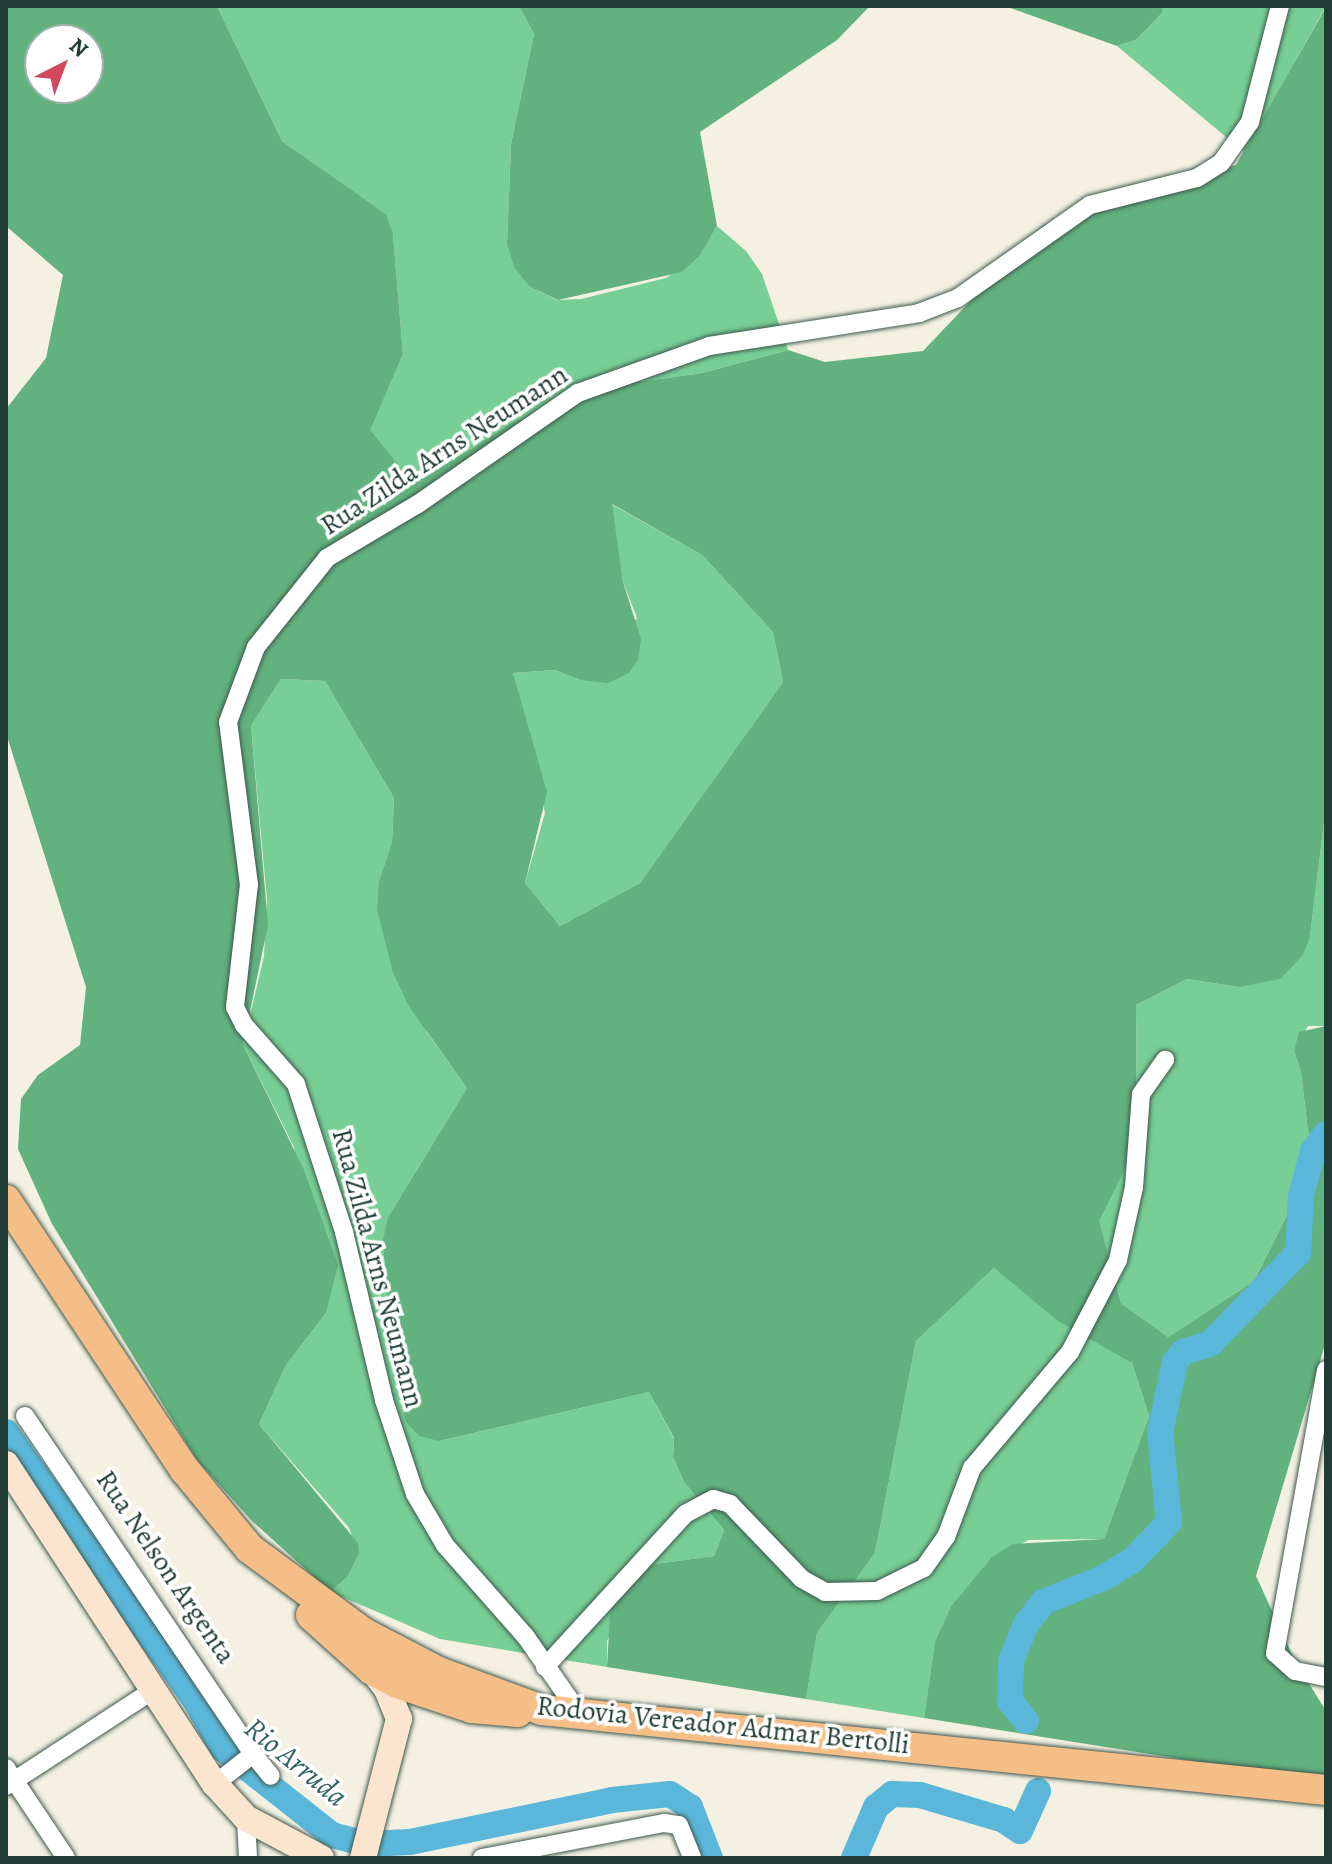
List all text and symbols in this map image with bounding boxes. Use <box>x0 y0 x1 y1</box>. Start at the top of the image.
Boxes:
north arrow <box>24 24 104 104</box>
text: N <box>63 31 95 64</box>
street label: Rua Zilda Arns Neumann <box>314 358 574 542</box>
street label: Rua Zilda Arns Neumann <box>325 1125 431 1411</box>
street label: Rua Nelson Argenta <box>89 1464 243 1670</box>
street label: Rodovia Vereador Admar Bertolli <box>535 1689 911 1761</box>
water label: Rio Arruda <box>237 1710 355 1814</box>

